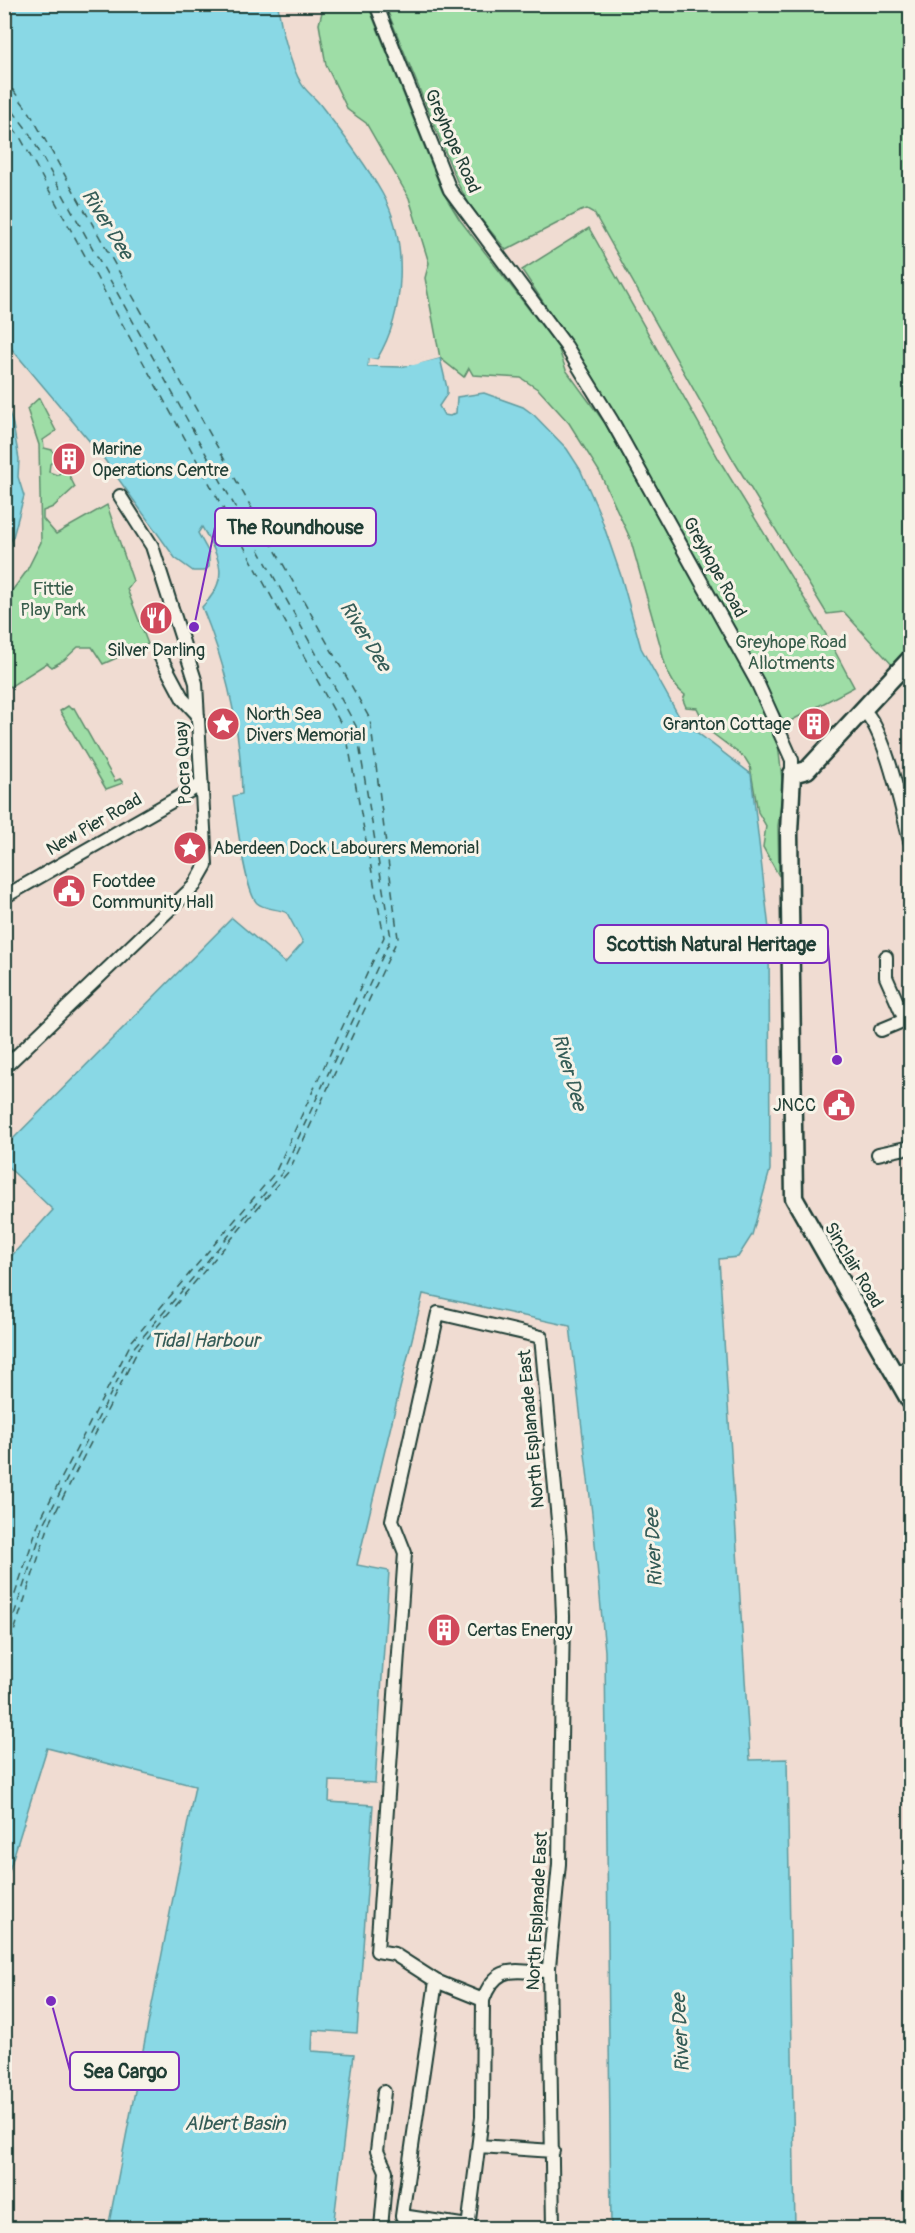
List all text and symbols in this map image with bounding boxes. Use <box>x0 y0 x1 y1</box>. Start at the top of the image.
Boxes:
street label: Greyhope Road <box>419 86 486 197</box>
water label: River Dee <box>76 184 140 266</box>
place label: Marine Operations Centre <box>92 438 229 482</box>
building icon: Marine Operations Centre <box>51 441 87 477</box>
callout: The Roundhouse <box>215 508 376 546</box>
street label: Greyhope Road <box>677 513 752 622</box>
text: The Roundhouse <box>225 515 365 540</box>
park label: Fittie Play Park <box>20 578 86 622</box>
water label: River Dee <box>334 596 398 678</box>
restaurant icon: Silver Darling <box>138 600 174 636</box>
park label: Greyhope Road Allotments <box>735 631 847 675</box>
place label: Silver Darling <box>107 639 205 662</box>
place label: North Sea Divers Memorial <box>246 703 366 747</box>
place icon: North Sea Divers Memorial <box>205 706 241 742</box>
building icon: Granton Cottage <box>796 706 832 742</box>
place label: Granton Cottage <box>662 713 791 736</box>
street label: Pocra Quay <box>170 720 197 805</box>
street label: New Pier Road <box>42 788 146 861</box>
place icon: Aberdeen Dock Labourers Memorial <box>172 830 208 866</box>
place label: Aberdeen Dock Labourers Memorial <box>213 837 479 860</box>
place label: Footdee Community Hall <box>92 870 214 914</box>
public building icon: Footdee Community Hall <box>51 873 87 909</box>
callout: Scottish Natural Heritage <box>594 925 828 963</box>
text: Scottish Natural Heritage <box>606 932 817 957</box>
water label: River Dee <box>547 1031 593 1115</box>
public building icon: JNCC <box>821 1087 857 1123</box>
place label: JNCC <box>773 1094 816 1117</box>
street label: Sinclair Road <box>819 1218 888 1312</box>
water label: Tidal Harbour <box>150 1328 263 1353</box>
street label: North Esplanade East <box>513 1348 550 1509</box>
water label: River Dee <box>639 1506 668 1588</box>
building icon: Certas Energy <box>426 1612 462 1648</box>
place label: Certas Energy <box>467 1619 573 1642</box>
street label: North Esplanade East <box>522 1830 553 1991</box>
water label: River Dee <box>666 1991 695 2073</box>
callout: Sea Cargo <box>70 2052 179 2090</box>
text: Sea Cargo <box>83 2059 168 2084</box>
water label: Albert Basin <box>184 2111 287 2136</box>

